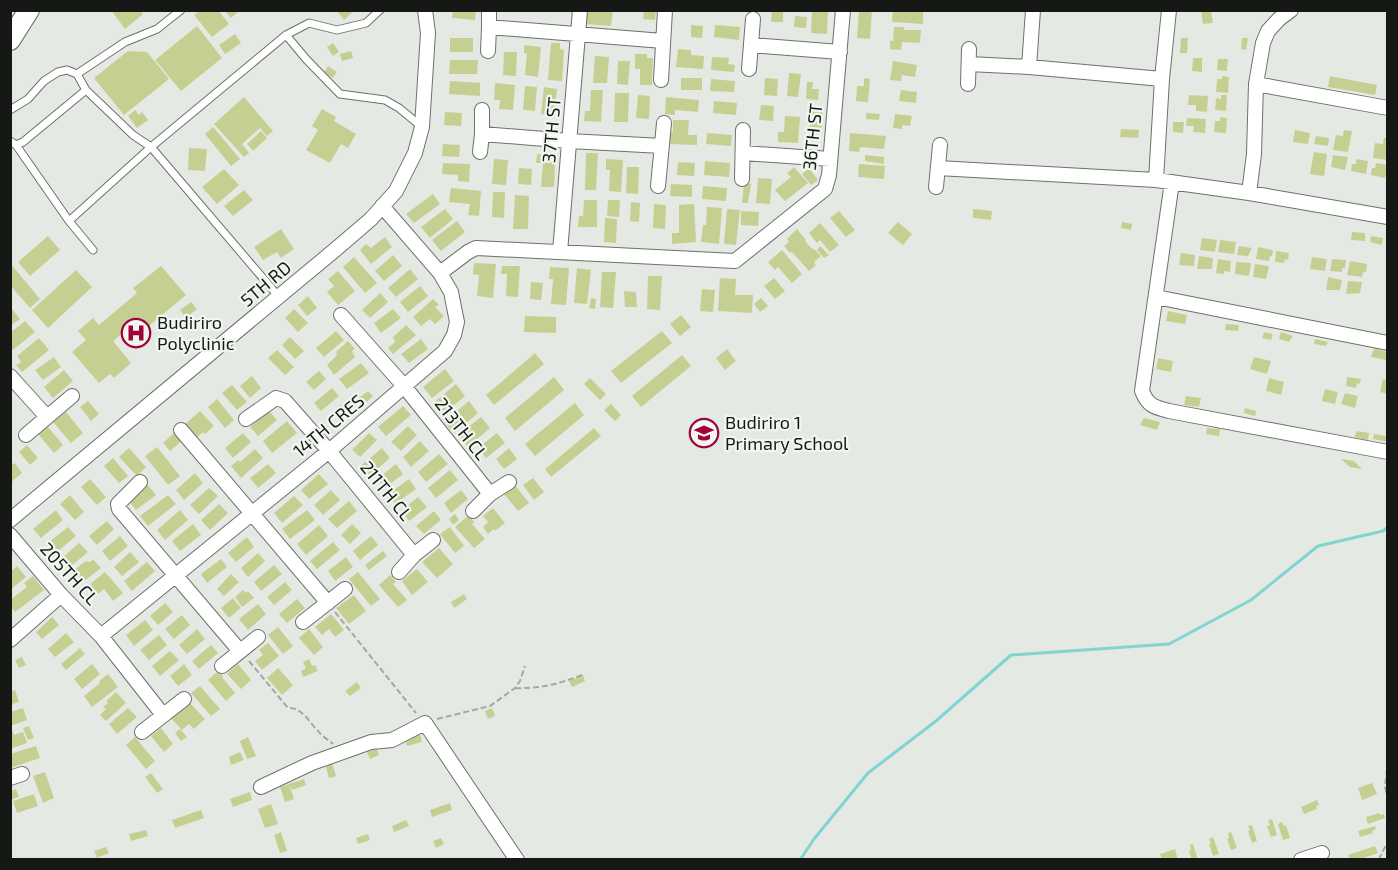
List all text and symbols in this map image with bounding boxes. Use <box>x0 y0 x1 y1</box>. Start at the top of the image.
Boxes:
street label: 37TH ST <box>537 95 565 164</box>
street label: 36TH ST <box>798 102 827 172</box>
street label: 5TH RD <box>236 256 295 311</box>
place label: Budiriro Polyclinic <box>157 311 235 354</box>
hospital icon: Budiriro Polyclinic <box>120 317 152 349</box>
street label: 14TH CRES <box>288 389 368 461</box>
street label: 213TH CL <box>431 393 493 464</box>
place label: Budiriro 1 Primary School <box>725 411 849 454</box>
school or university icon: Budiriro 1 Primary School <box>688 417 720 449</box>
street label: 211TH CL <box>356 456 417 525</box>
street label: 205TH CL <box>36 537 104 609</box>

